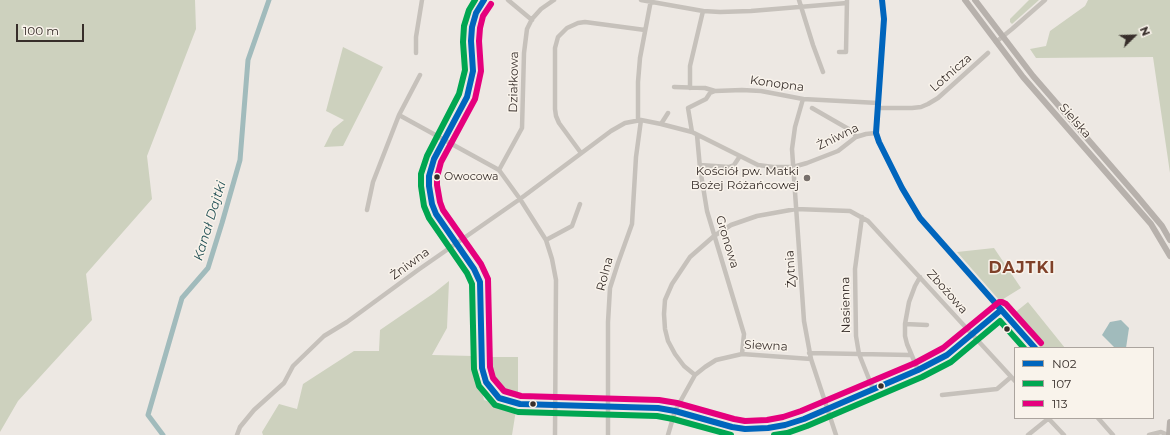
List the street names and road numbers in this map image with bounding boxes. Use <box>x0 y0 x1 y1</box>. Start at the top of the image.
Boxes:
street label: Działkowa <box>506 51 522 113</box>
street label: Lotnicza <box>927 51 975 95</box>
street label: Konopna <box>749 73 805 95</box>
street label: Sielska <box>1056 101 1094 141</box>
street label: Żniwna <box>815 121 861 153</box>
street label: Gronowa <box>712 214 742 270</box>
street label: Żniwna <box>388 245 432 283</box>
street label: Żytnia <box>783 250 799 288</box>
street label: Rolna <box>594 255 616 293</box>
street label: Zbożowa <box>924 267 970 317</box>
street label: Nasienna <box>838 277 854 333</box>
street label: Siewna <box>744 338 788 354</box>

